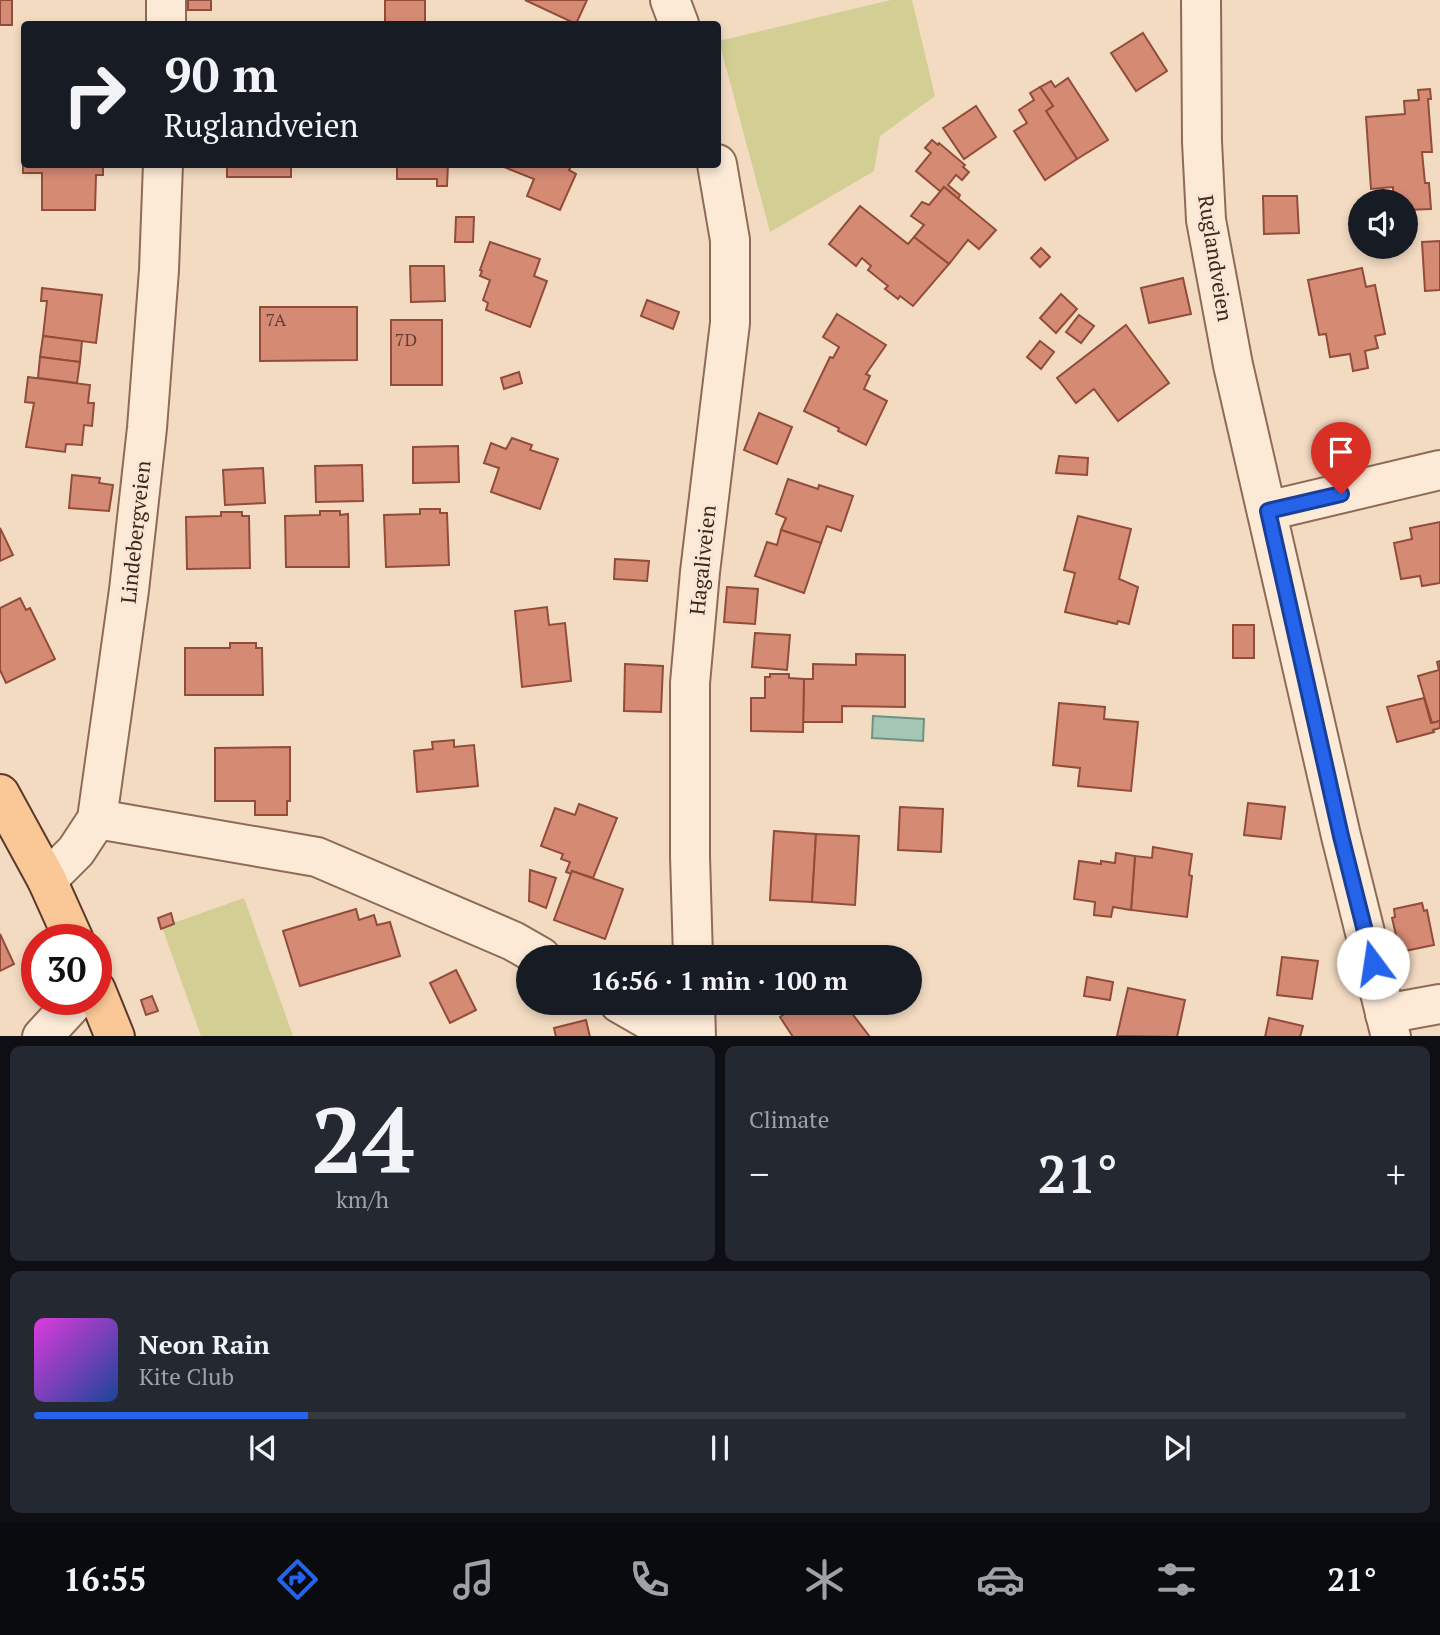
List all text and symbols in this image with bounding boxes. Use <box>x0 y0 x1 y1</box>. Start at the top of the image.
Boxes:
text: 90 m <box>164 41 278 106</box>
icon: right <box>49 49 140 140</box>
text: Ruglandveien <box>164 104 359 146</box>
map controls <box>1348 189 1418 259</box>
button: sound <box>1348 189 1418 259</box>
street label: Ruglandveien <box>1192 193 1240 324</box>
house number: 7A <box>266 307 287 331</box>
house number: 7D <box>395 327 417 351</box>
pin <box>1311 422 1371 494</box>
icon: arrive <box>1322 433 1360 471</box>
street label: Lindebergveien <box>114 458 156 605</box>
street label: Hagaliveien <box>682 503 722 616</box>
speed limit sign: 30 <box>21 924 112 1015</box>
position arrow <box>1336 926 1410 1000</box>
text: 16:56 · 1 min · 100 m <box>590 963 848 997</box>
text: 24 <box>311 1078 414 1199</box>
text: Climate <box>749 1104 829 1135</box>
text: 21° <box>1037 1139 1118 1208</box>
text: − <box>749 1149 769 1199</box>
text: + <box>1386 1149 1406 1199</box>
text: km/h <box>336 1184 389 1215</box>
text: Neon Rain <box>139 1327 270 1361</box>
text: Kite Club <box>139 1361 234 1392</box>
icon: previous <box>244 1429 282 1467</box>
icon: pause <box>701 1429 739 1467</box>
icon: next <box>1158 1429 1196 1467</box>
icon: directions <box>273 1555 322 1604</box>
icon: music <box>449 1555 498 1604</box>
icon: phone <box>625 1555 674 1604</box>
icon: climate <box>800 1555 849 1604</box>
icon: car <box>976 1555 1025 1604</box>
icon: filters <box>1152 1555 1201 1604</box>
text: 16:55 <box>63 1558 147 1600</box>
text: 21° <box>1327 1558 1377 1600</box>

